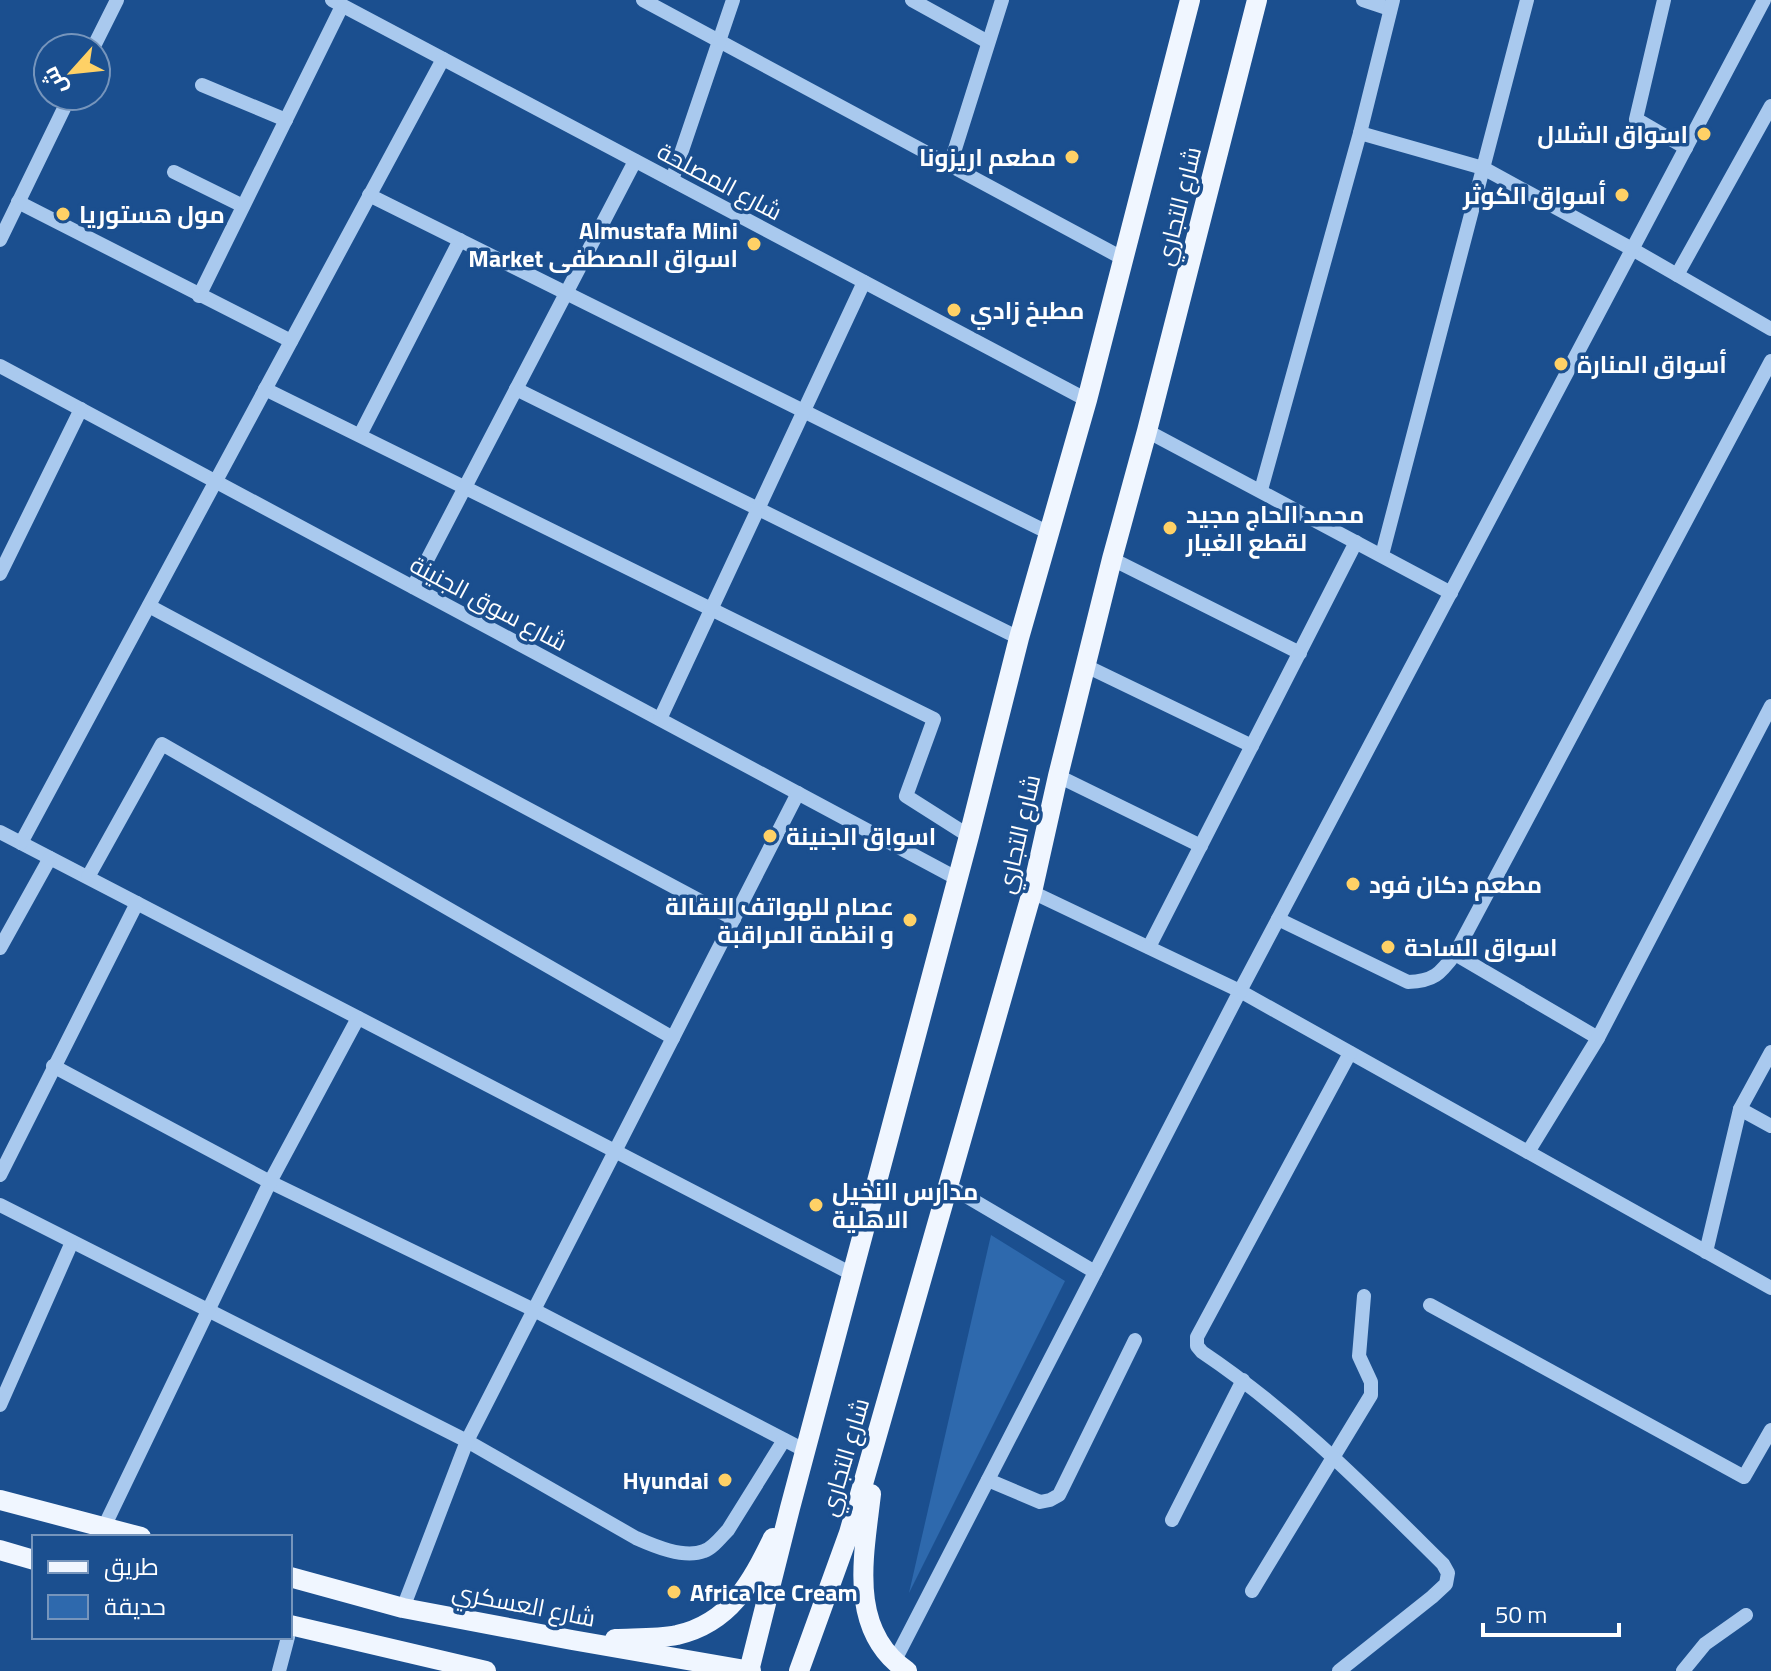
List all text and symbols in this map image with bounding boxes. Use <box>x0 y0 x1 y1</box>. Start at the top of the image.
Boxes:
north arrow <box>32 32 112 112</box>
text: ش <box>33 61 76 101</box>
place label: اسواق الشلال <box>1537 116 1688 152</box>
marker: اسواق الشلال <box>1695 125 1713 143</box>
street label: شارع المصلحة <box>651 133 789 229</box>
place label: مطعم اريزونا <box>919 139 1056 175</box>
street label: شارع التجاري <box>1146 143 1211 269</box>
marker: مطعم اريزونا <box>1063 148 1081 166</box>
place label: أسواق الكوثر <box>1462 177 1606 213</box>
marker: أسواق الكوثر <box>1613 186 1631 204</box>
place label: مول هستوريا <box>79 196 225 232</box>
marker: مول هستوريا <box>54 205 72 223</box>
place label: Almustafa Mini Market اسواق المصطفى <box>468 212 738 276</box>
marker: Almustafa Mini Market اسواق المصطفى <box>745 235 763 253</box>
place label: مطبخ زادي <box>970 292 1084 330</box>
marker: مطبخ زادي <box>945 301 963 319</box>
place label: أسواق المنارة <box>1577 346 1727 382</box>
marker: أسواق المنارة <box>1552 355 1570 373</box>
place label: محمد الحاج مجيد لقطع الغيار <box>1185 496 1364 560</box>
marker: محمد الحاج مجيد لقطع الغيار <box>1161 519 1179 537</box>
street label: شارع سوق الجنينة <box>404 546 574 660</box>
street label: شارع التجاري <box>987 771 1050 897</box>
place label: اسواق الجنينة <box>786 818 936 854</box>
marker: اسواق الجنينة <box>761 827 779 845</box>
place label: مطعم دكان فود <box>1369 866 1542 902</box>
marker: مطعم دكان فود <box>1344 875 1362 893</box>
place label: عصام للهواتف النقالة و انظمة المراقبة <box>665 888 894 952</box>
marker: عصام للهواتف النقالة و انظمة المراقبة <box>901 911 919 929</box>
place label: اسواق الساحة <box>1404 929 1557 965</box>
marker: اسواق الساحة <box>1379 938 1397 956</box>
place label: مدارس النخيل الاهلية <box>832 1173 978 1237</box>
marker: مدارس النخيل الاهلية <box>807 1196 825 1214</box>
street label: شارع التجاري <box>810 1394 879 1521</box>
place label: Hyundai <box>623 1462 709 1498</box>
marker: Hyundai <box>716 1471 734 1489</box>
legend <box>32 1535 292 1639</box>
text: طريق <box>104 1548 159 1584</box>
street label: شارع العسكري <box>449 1572 599 1637</box>
place label: Africa Ice Cream <box>690 1574 858 1610</box>
marker: Africa Ice Cream <box>665 1583 683 1601</box>
scale bar <box>1483 1587 1619 1637</box>
text: حديقة <box>104 1588 166 1624</box>
text: 50 m <box>1495 1596 1547 1632</box>

